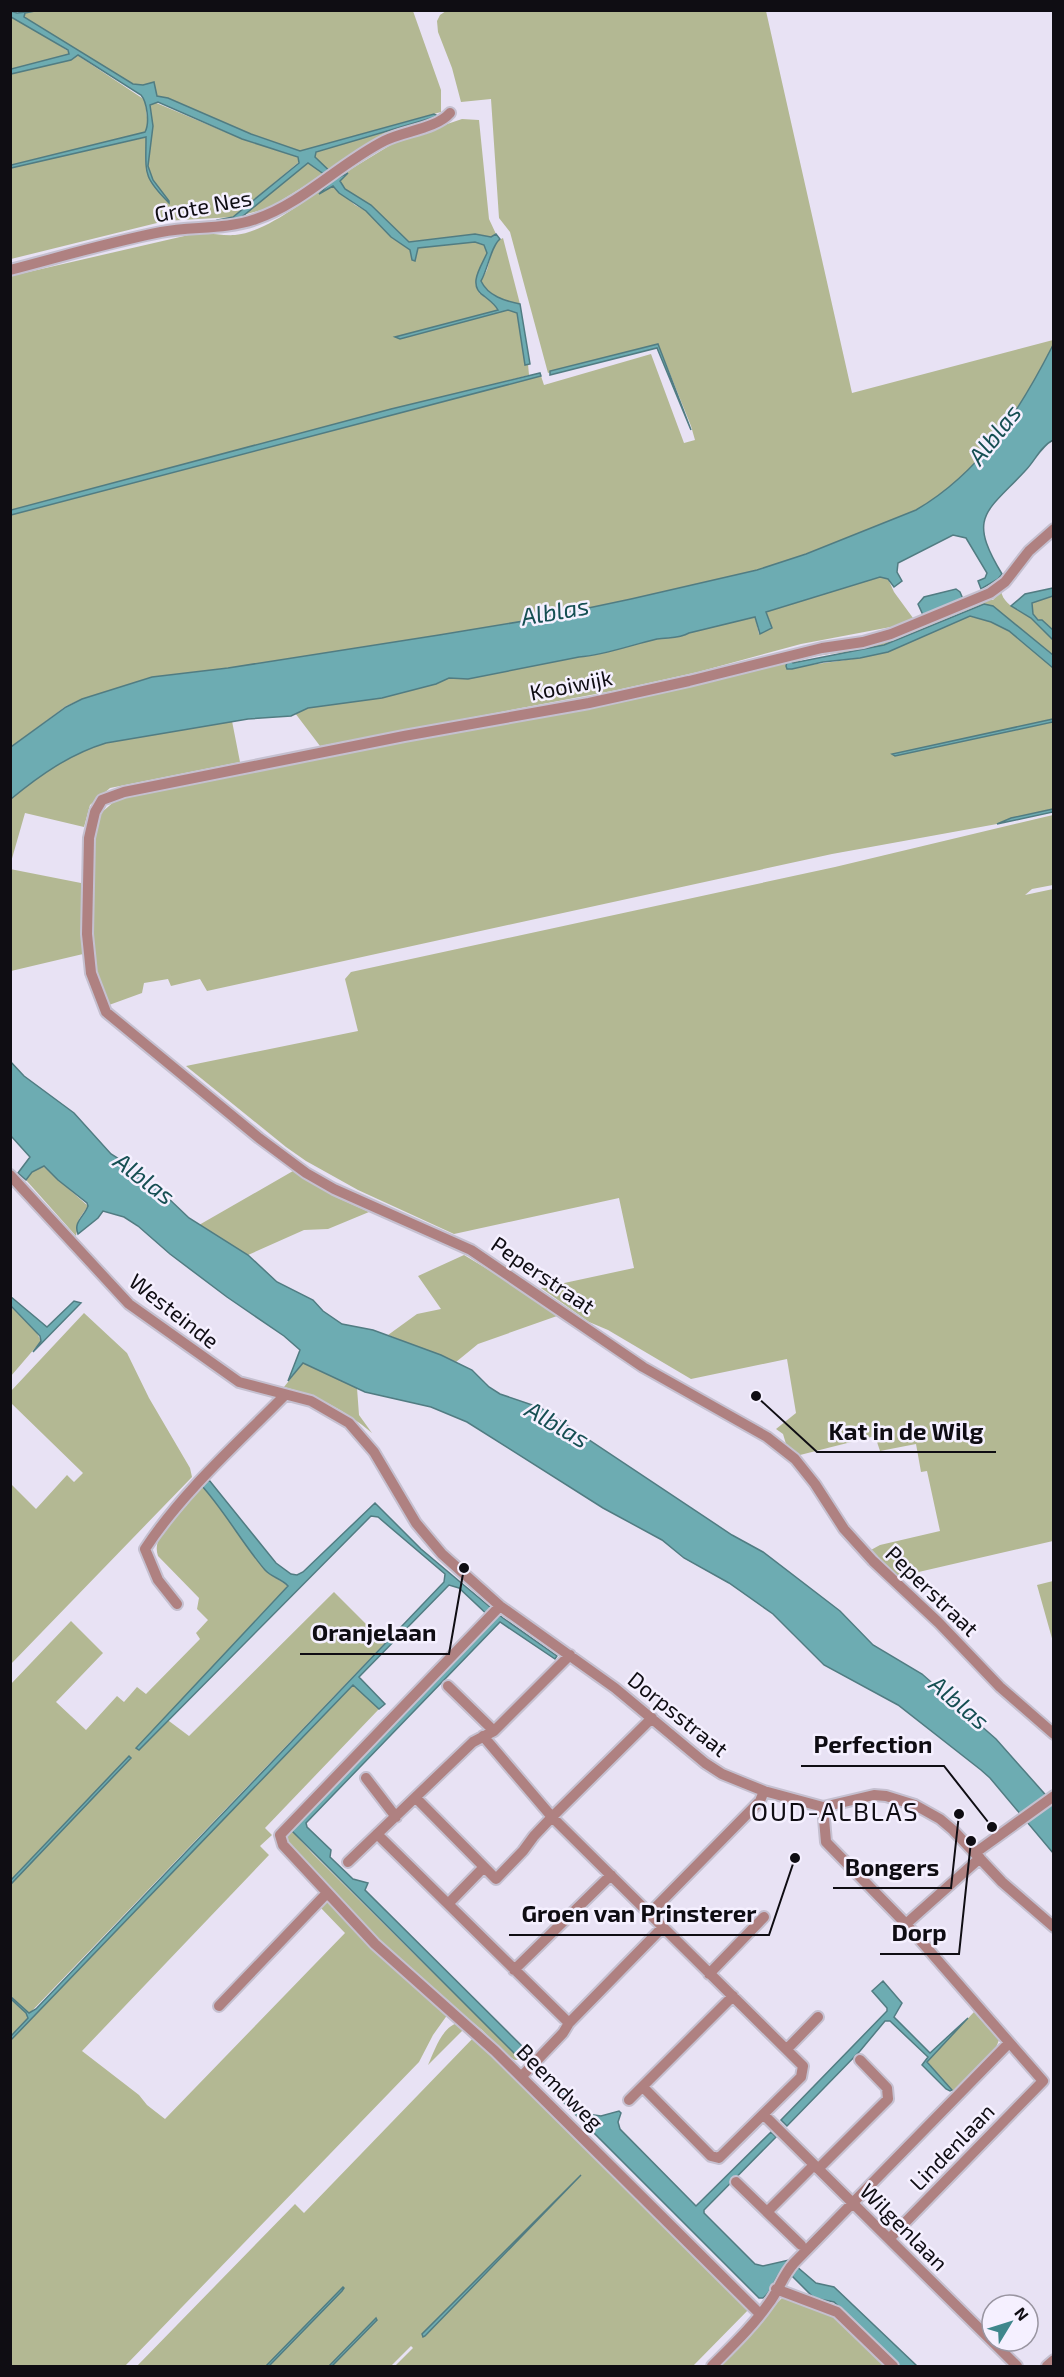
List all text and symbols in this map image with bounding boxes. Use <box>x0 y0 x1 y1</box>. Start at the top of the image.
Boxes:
street label: Grote Nes <box>152 184 254 226</box>
water label: Alblas <box>961 398 1026 471</box>
water label: Alblas <box>517 590 591 631</box>
street label: Kooiwijk <box>527 663 614 706</box>
water label: Alblas <box>108 1145 181 1210</box>
street label: Peperstraat <box>487 1230 600 1318</box>
street label: Westeinde <box>125 1267 225 1353</box>
water label: Alblas <box>520 1393 595 1453</box>
callout: Kat in de Wilg <box>817 1410 996 1452</box>
text: Kat in de Wilg <box>829 1416 984 1445</box>
street label: Peperstraat <box>881 1540 985 1641</box>
callout: Oranjelaan <box>300 1612 449 1654</box>
text: Oranjelaan <box>312 1617 436 1646</box>
street label: Dorpsstraat <box>624 1665 734 1761</box>
water label: Alblas <box>924 1668 996 1735</box>
callout: Perfection <box>801 1724 944 1766</box>
text: Perfection <box>814 1729 932 1758</box>
district label: OUD-ALBLAS <box>751 1795 919 1826</box>
callout: Bongers <box>833 1846 951 1888</box>
text: Bongers <box>845 1852 939 1881</box>
callout: Groen van Prinsterer <box>509 1893 769 1935</box>
text: Groen van Prinsterer <box>521 1898 757 1927</box>
callout: Dorp <box>880 1912 959 1954</box>
text: Dorp <box>891 1917 947 1946</box>
street label: Beemdweg <box>512 2038 609 2135</box>
street label: Lindenlaan <box>904 2098 999 2195</box>
street label: Wilgenlaan <box>856 2177 954 2275</box>
north arrow <box>980 2293 1040 2353</box>
text: N <box>1011 2303 1033 2324</box>

